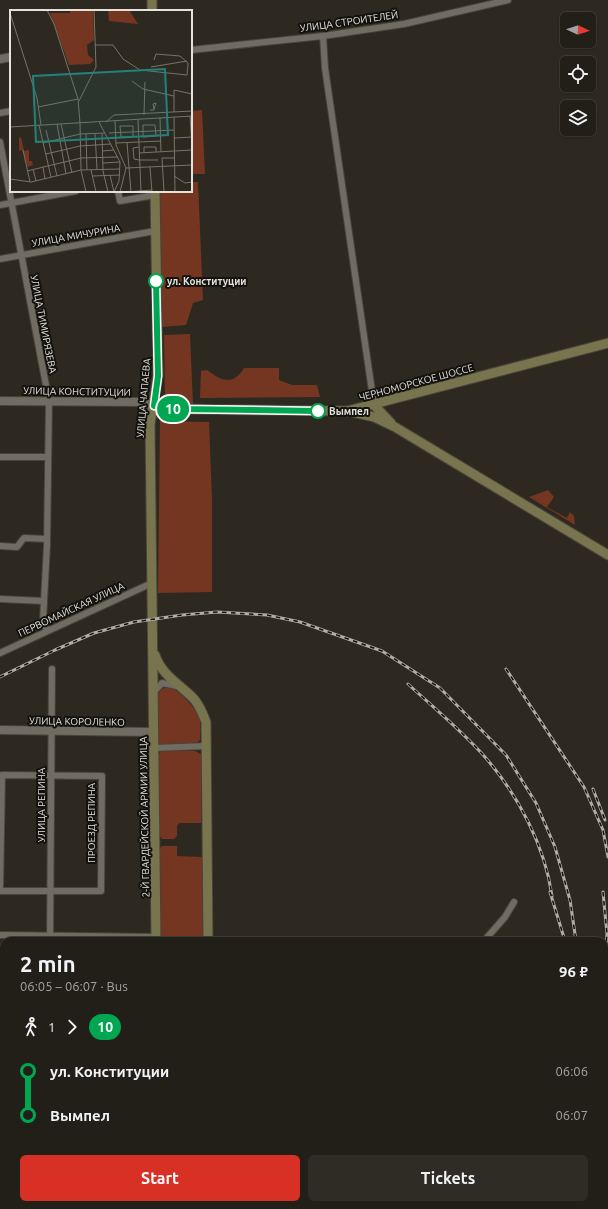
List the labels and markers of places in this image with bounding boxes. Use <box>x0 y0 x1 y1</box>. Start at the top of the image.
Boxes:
marker: ул. Конституции <box>148 273 164 289</box>
place label: ул. Конституции <box>167 276 246 287</box>
marker: Вымпел <box>310 403 326 419</box>
place label: Вымпел <box>329 406 369 417</box>

